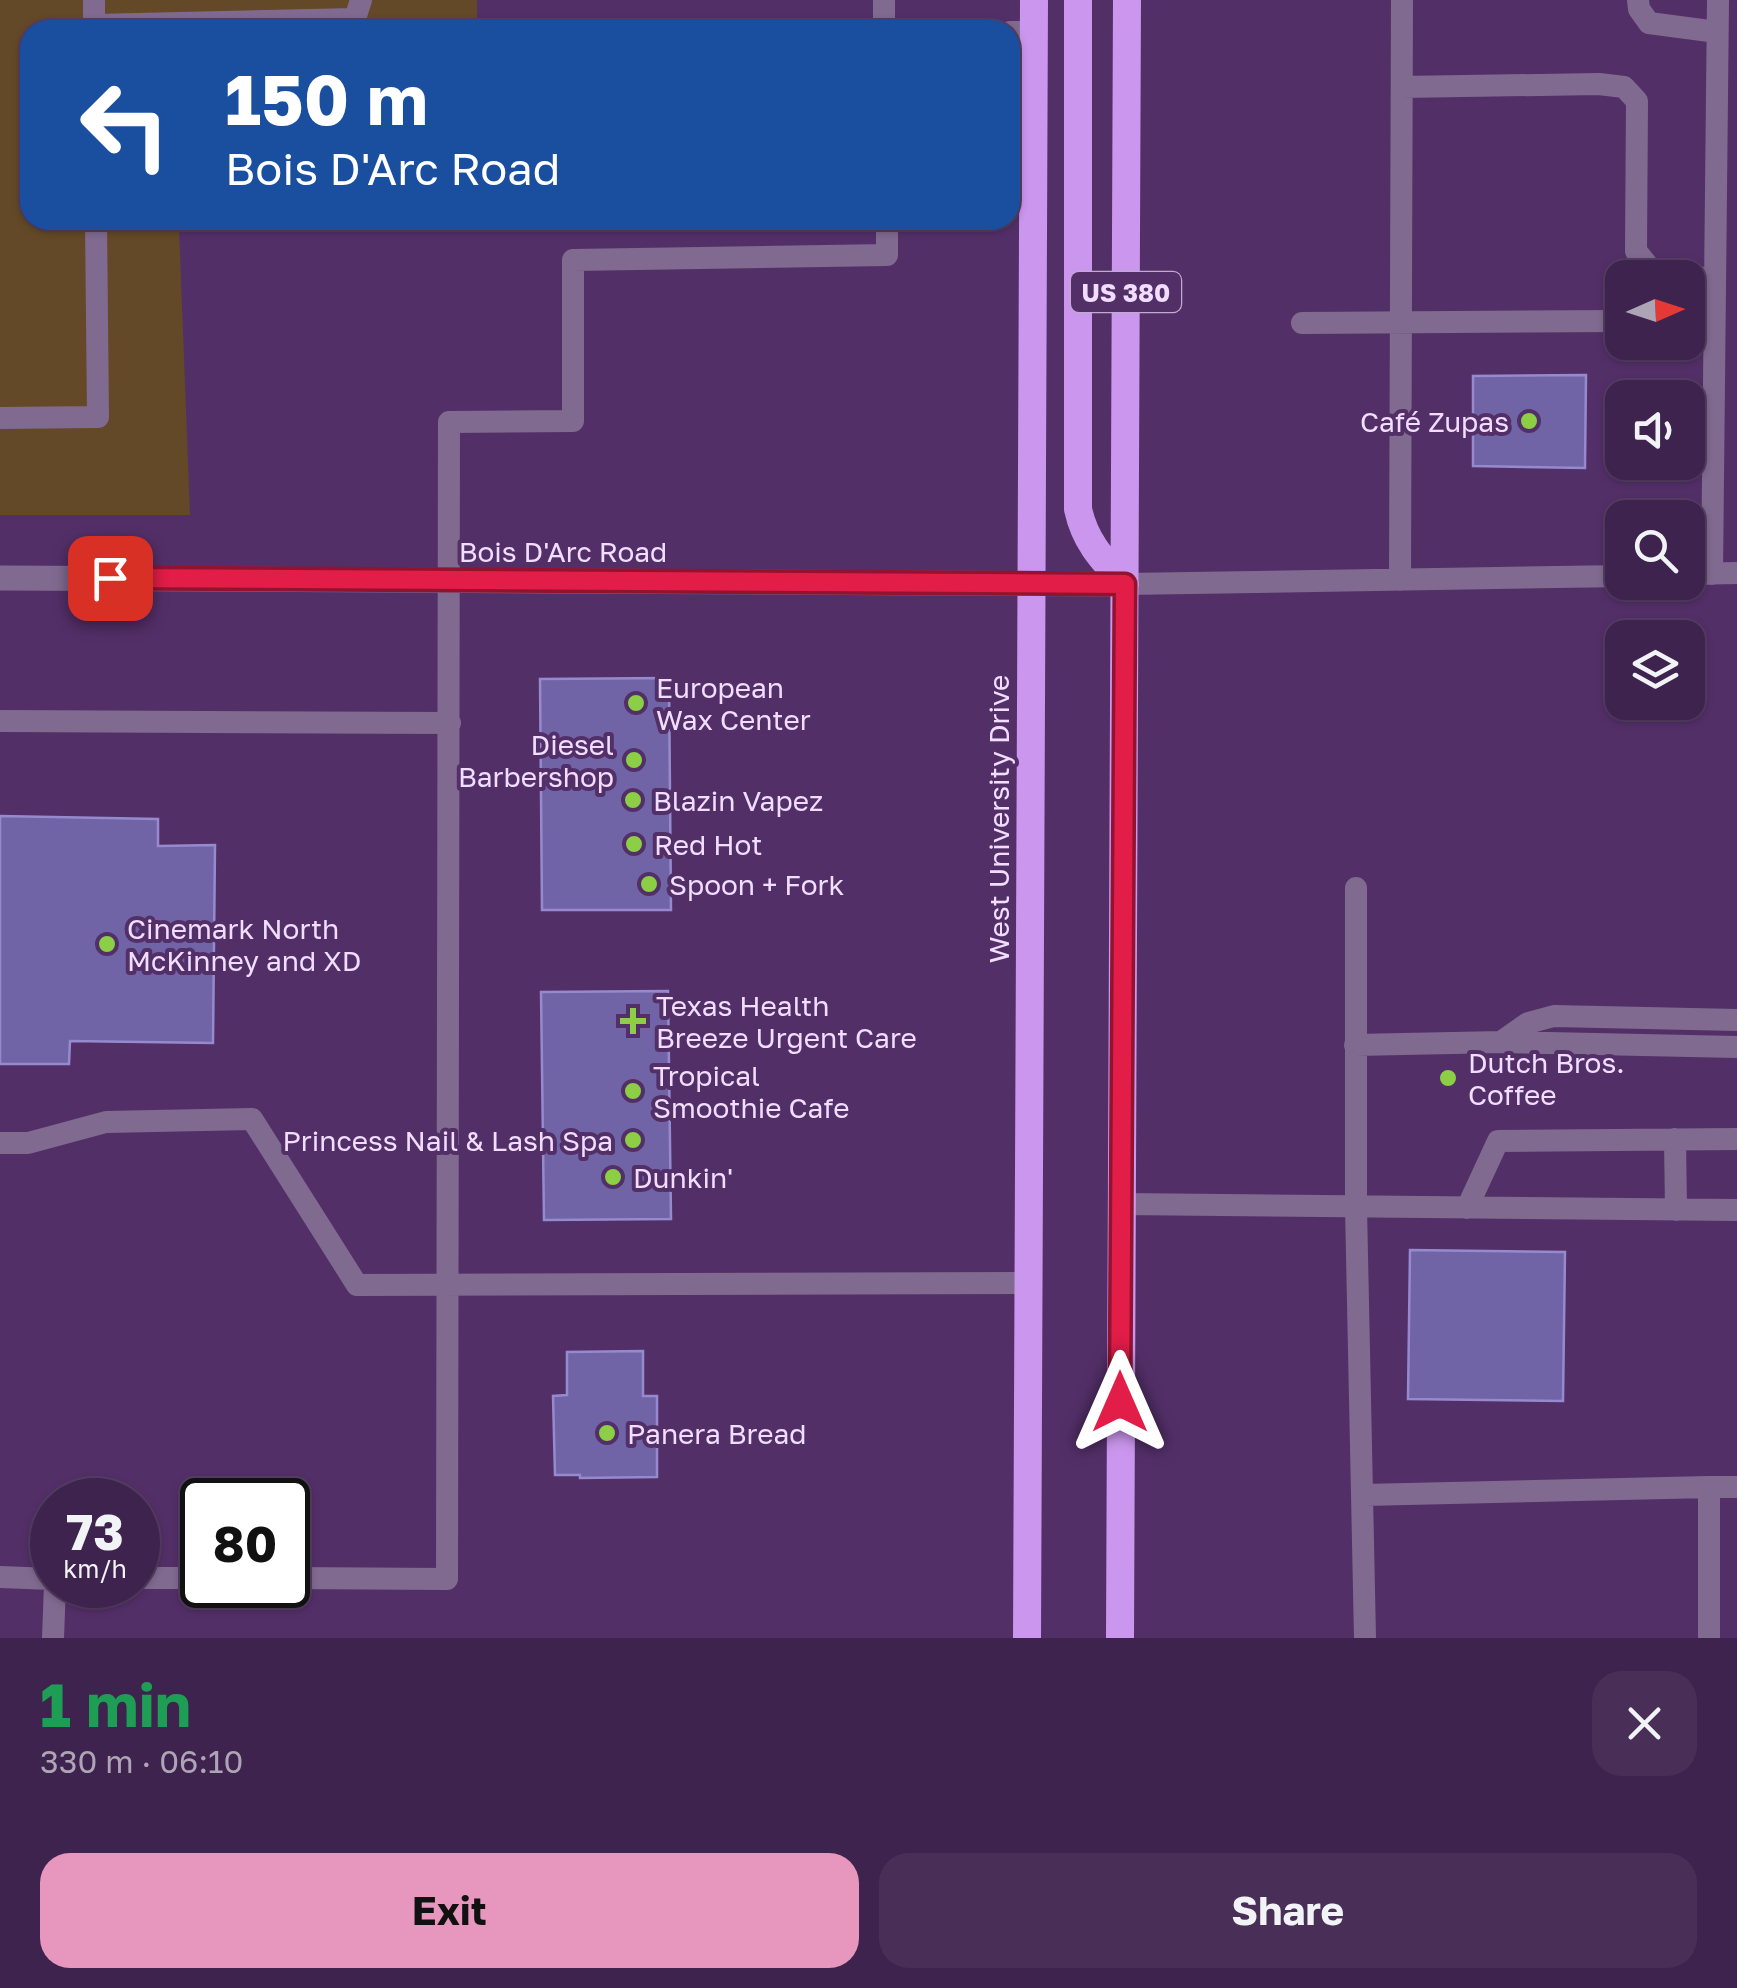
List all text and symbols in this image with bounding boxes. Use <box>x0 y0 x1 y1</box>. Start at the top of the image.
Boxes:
text: 150 m <box>225 56 428 140</box>
icon: left <box>60 60 190 190</box>
text: Bois D'Arc Road <box>225 141 560 195</box>
north arrow <box>1605 260 1705 360</box>
map controls <box>1605 260 1705 720</box>
road number: US 380 <box>1071 272 1181 312</box>
button: sound <box>1605 380 1705 480</box>
place label: Café Zupas <box>1360 405 1509 438</box>
marker: Café Zupas <box>1518 410 1540 432</box>
button: search <box>1605 500 1705 600</box>
street label: Bois D'Arc Road <box>459 535 667 568</box>
pin <box>68 536 153 621</box>
icon: arrive <box>83 551 138 606</box>
button: layers <box>1605 620 1705 720</box>
place label: European Wax Center <box>656 671 811 736</box>
street label: West University Drive <box>982 675 1015 963</box>
marker: European Wax Center <box>625 692 647 714</box>
place label: Diesel Barbershop <box>458 728 614 793</box>
marker: Diesel Barbershop <box>623 749 645 771</box>
place label: Blazin Vapez <box>653 784 823 817</box>
marker: Blazin Vapez <box>622 789 644 811</box>
place label: Red Hot <box>654 828 763 861</box>
marker: Red Hot <box>623 833 645 855</box>
place label: Spoon + Fork <box>669 868 844 901</box>
marker: Spoon + Fork <box>638 873 660 895</box>
place label: Cinemark North McKinney and XD <box>127 912 361 977</box>
marker: Cinemark North McKinney and XD <box>96 933 118 955</box>
place label: Texas Health Breeze Urgent Care <box>656 989 917 1054</box>
marker: Texas Health Breeze Urgent Care <box>620 1008 646 1034</box>
place label: Dutch Bros. Coffee <box>1468 1046 1625 1111</box>
place label: Tropical Smoothie Cafe <box>653 1059 850 1124</box>
marker: Dutch Bros. Coffee <box>1437 1067 1459 1089</box>
marker: Tropical Smoothie Cafe <box>622 1080 644 1102</box>
place label: Princess Nail & Lash Spa <box>282 1124 613 1157</box>
marker: Princess Nail & Lash Spa <box>622 1129 644 1151</box>
place label: Dunkin' <box>633 1161 733 1194</box>
marker: Dunkin' <box>602 1166 624 1188</box>
position arrow <box>1068 1350 1172 1454</box>
place label: Panera Bread <box>627 1417 806 1450</box>
marker: Panera Bread <box>596 1422 618 1444</box>
speed limit sign: 80 <box>180 1478 310 1608</box>
text: 73 <box>66 1501 124 1561</box>
text: km/h <box>63 1553 127 1584</box>
text: 1 min <box>40 1668 191 1740</box>
button: close <box>1592 1671 1697 1776</box>
text: 330 m · 06:10 <box>40 1742 243 1780</box>
button: Exit <box>40 1853 859 1968</box>
button: Share <box>879 1853 1697 1968</box>

